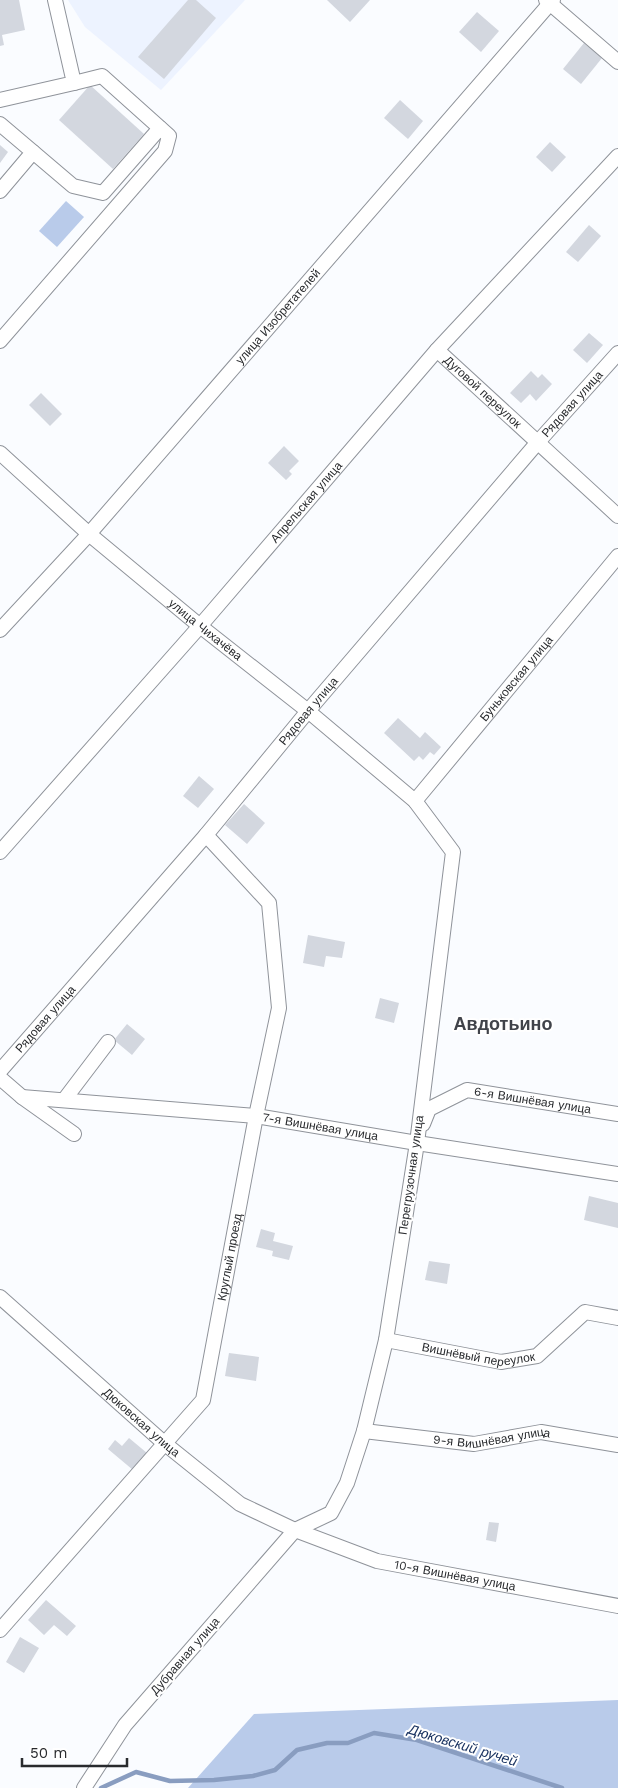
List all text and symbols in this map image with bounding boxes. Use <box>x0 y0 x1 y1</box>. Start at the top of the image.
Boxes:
street label: улица Изобретателей <box>233 266 323 367</box>
street label: Дуговой переулок <box>441 353 525 431</box>
street label: Рядовая улица <box>539 368 606 440</box>
street label: Апрельская улица <box>268 458 345 546</box>
street label: улица Чихачёва <box>166 596 245 664</box>
street label: Буньковская улица <box>477 633 556 724</box>
street label: Рядовая улица <box>276 674 341 748</box>
street label: Рядовая улица <box>12 982 79 1055</box>
district label: Авдотьино <box>454 1013 552 1034</box>
street label: 6-я Вишнёвая улица <box>473 1084 592 1117</box>
street label: 7-я Вишнёвая улица <box>261 1110 380 1143</box>
street label: Перегрузочная улица <box>396 1114 426 1236</box>
street label: Круглый проезд <box>215 1212 245 1302</box>
street label: Вишнёвый переулок <box>421 1340 537 1369</box>
street label: Дюковская улица <box>100 1385 183 1460</box>
street label: 9-я Вишнёвая улица <box>433 1425 552 1451</box>
street label: 10-я Вишнёвая улица <box>393 1557 517 1594</box>
street label: Дубравная улица <box>148 1614 223 1698</box>
water label: Дюковский ручей <box>405 1720 519 1769</box>
scale bar <box>22 1736 128 1768</box>
text: 50 m <box>30 1744 67 1762</box>

